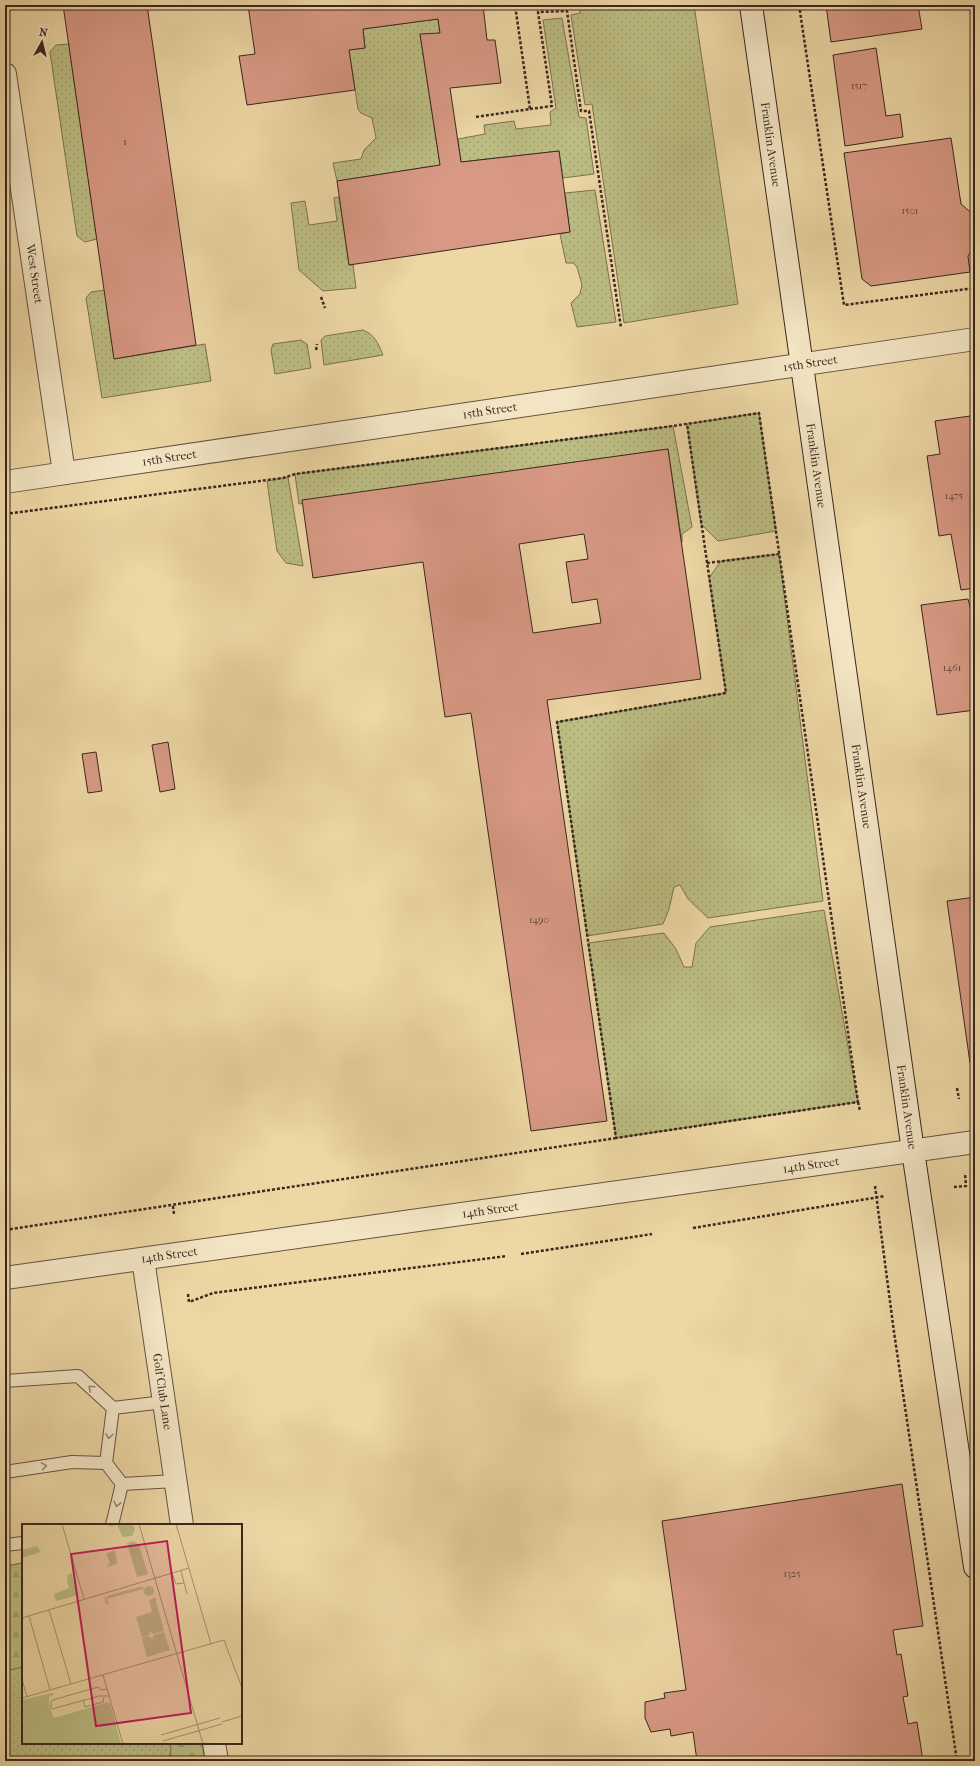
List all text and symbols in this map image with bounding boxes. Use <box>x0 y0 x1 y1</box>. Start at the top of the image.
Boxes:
north arrow <box>22 22 62 62</box>
text: N <box>38 26 49 40</box>
house number: 1517 <box>851 80 867 92</box>
street label: Franklin Avenue <box>758 101 784 188</box>
house number: 1 <box>123 136 127 148</box>
house number: 1501 <box>902 205 918 217</box>
street label: West Street <box>23 242 46 305</box>
street label: 15th Street <box>782 352 839 374</box>
street label: 15th Street <box>462 400 519 421</box>
street label: Franklin Avenue <box>803 422 829 509</box>
street label: 15th Street <box>141 447 198 469</box>
house number: 1475 <box>945 490 963 502</box>
house number: 1461 <box>943 662 961 674</box>
street label: Franklin Avenue <box>849 743 874 830</box>
house number: 1490 <box>529 914 549 926</box>
street label: Franklin Avenue <box>894 1064 920 1150</box>
street label: 14th Street <box>782 1154 841 1176</box>
street label: 14th Street <box>461 1199 520 1221</box>
street label: 14th Street <box>140 1244 199 1266</box>
street label: Golf Club Lane <box>150 1352 175 1431</box>
one-way arrow <box>88 1385 96 1392</box>
one-way arrow <box>105 1433 114 1439</box>
one-way arrow <box>40 1462 47 1471</box>
one-way arrow <box>113 1501 121 1508</box>
inset map <box>22 1524 242 1744</box>
house number: 1325 <box>783 1568 801 1580</box>

